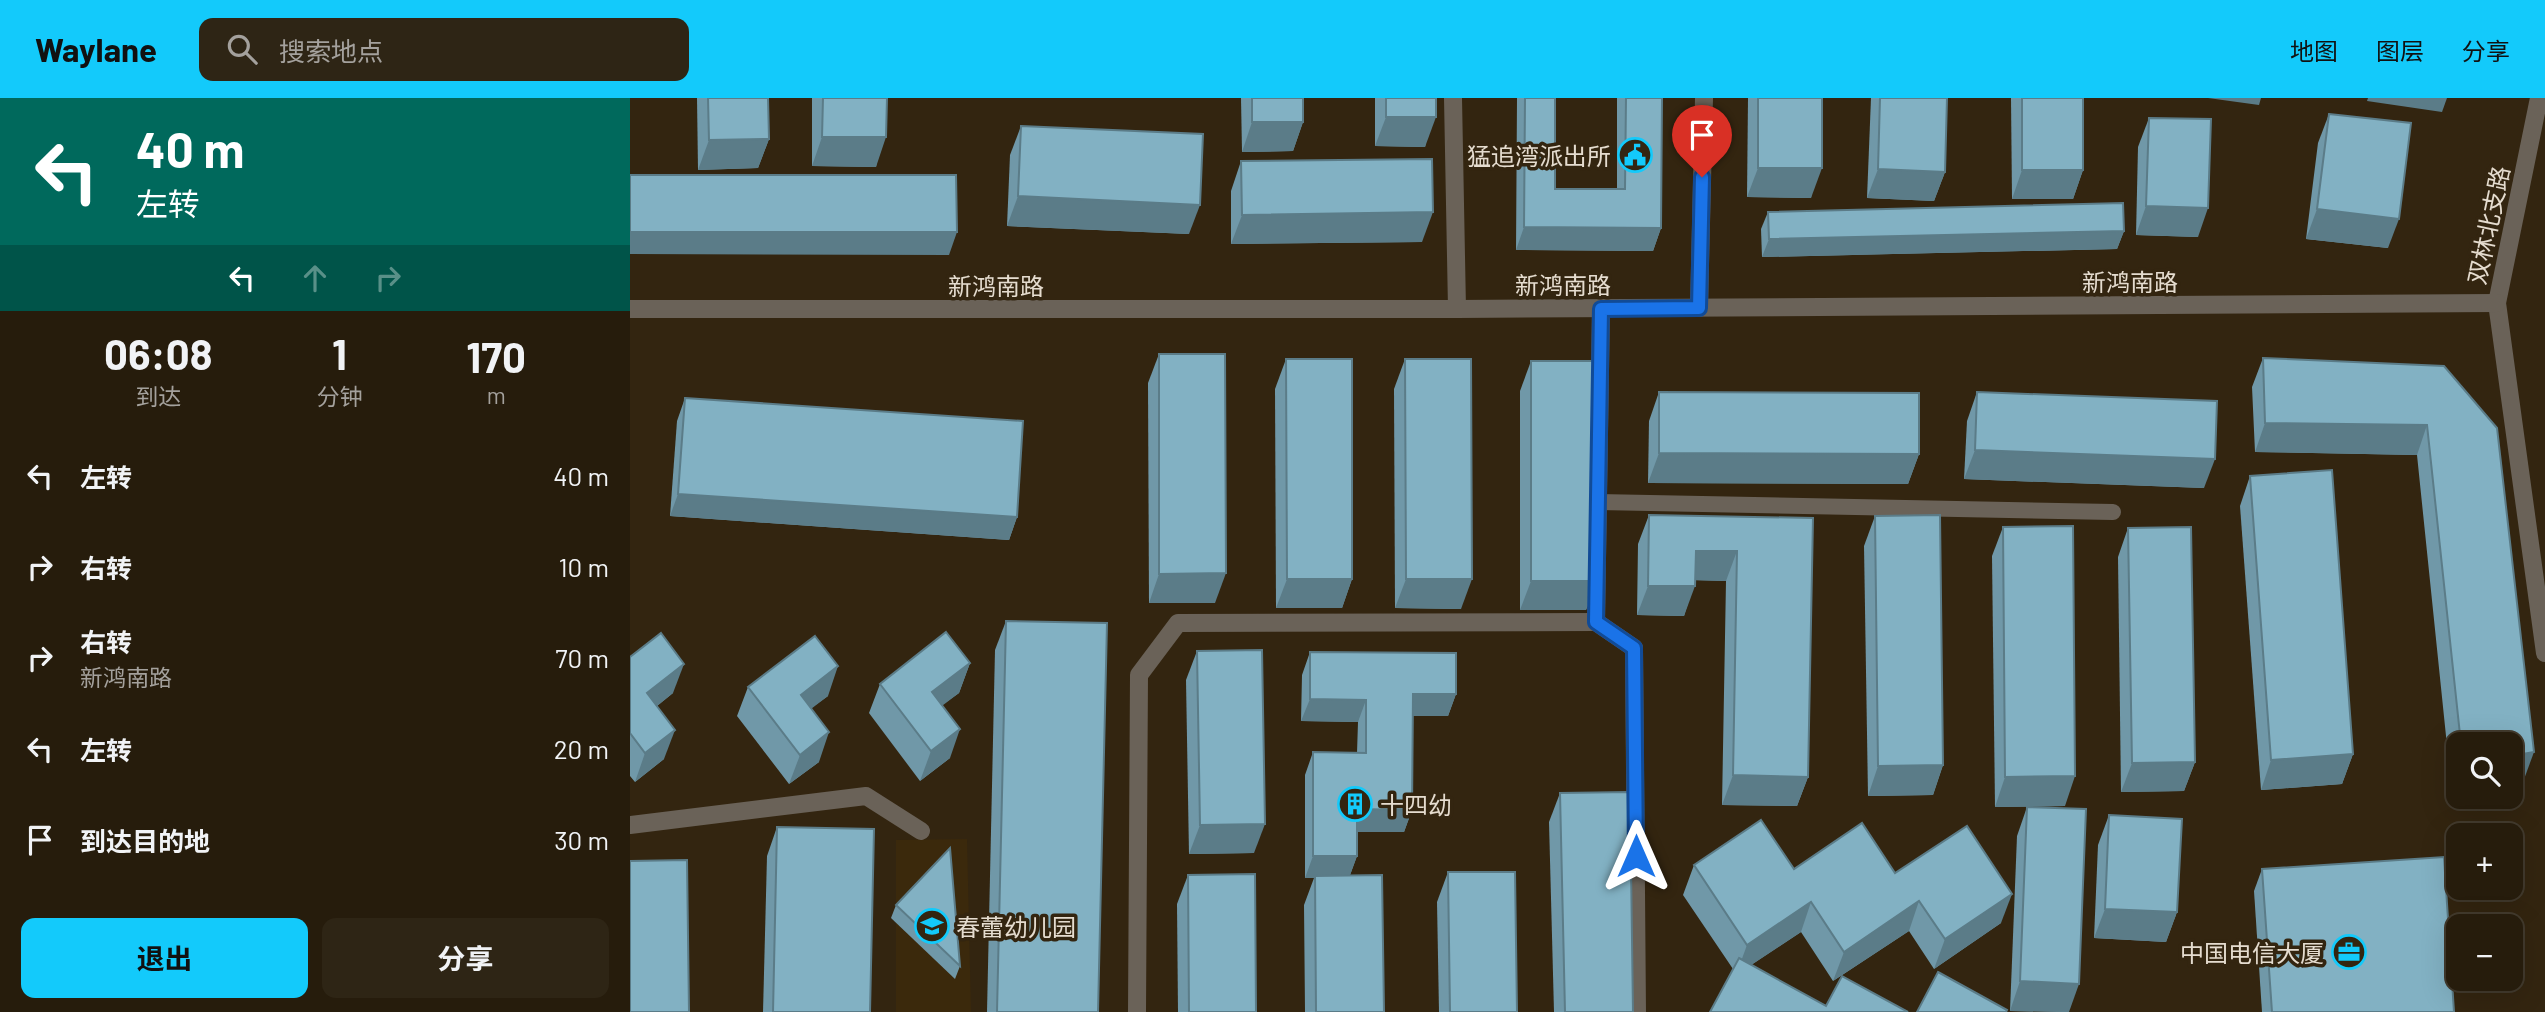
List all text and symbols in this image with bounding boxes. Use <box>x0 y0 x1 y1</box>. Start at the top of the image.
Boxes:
search box <box>199 18 689 81</box>
text: Waylane <box>35 29 157 69</box>
icon: search <box>223 30 261 68</box>
text: 搜索地点 <box>279 35 383 66</box>
text: 地图 <box>2290 36 2338 65</box>
text: 图层 <box>2376 36 2424 65</box>
text: 分享 <box>2462 36 2510 65</box>
pin <box>1672 105 1732 177</box>
icon: arrive <box>1683 116 1721 154</box>
text: 40 m <box>136 119 244 178</box>
icon: left <box>21 126 112 217</box>
public building icon: 猛追湾派出所 <box>1616 136 1654 174</box>
place label: 猛追湾派出所 <box>1467 141 1611 170</box>
street label: 双林北支路 <box>2461 163 2515 287</box>
text: 左转 <box>136 184 200 222</box>
icon: left <box>223 259 261 297</box>
icon: ahead <box>296 259 334 297</box>
icon: right <box>369 259 407 297</box>
street label: 新鸿南路 <box>2082 267 2178 296</box>
street label: 新鸿南路 <box>1515 270 1611 299</box>
street label: 新鸿南路 <box>948 271 1044 300</box>
text: 06:08 <box>104 328 212 378</box>
text: 1 <box>332 328 347 378</box>
text: 170 <box>466 331 526 381</box>
text: m <box>487 381 506 409</box>
text: 到达 <box>135 382 181 410</box>
text: 分钟 <box>316 382 362 410</box>
icon: left <box>21 457 59 495</box>
text: 40 m <box>553 460 609 491</box>
text: 左转 <box>80 461 132 492</box>
icon: right <box>21 548 59 586</box>
text: 10 m <box>559 551 609 582</box>
text: 右转 <box>80 552 132 583</box>
text: 右转 <box>80 626 132 657</box>
icon: right <box>21 639 59 677</box>
text: 70 m <box>555 642 609 673</box>
text: 新鸿南路 <box>80 663 172 691</box>
icon: left <box>21 730 59 768</box>
map controls <box>2446 732 2523 991</box>
button: search <box>2446 732 2523 809</box>
text: 20 m <box>554 733 609 764</box>
text: 左转 <box>80 734 132 765</box>
building icon: 十四幼 <box>1336 785 1374 823</box>
place label: 十四幼 <box>1380 790 1452 819</box>
position arrow <box>1599 819 1673 893</box>
icon: arrive <box>21 821 59 859</box>
button: + <box>2446 823 2523 900</box>
text: 30 m <box>554 824 609 855</box>
text: 到达目的地 <box>80 825 210 856</box>
school or university icon: 春蕾幼儿园 <box>913 907 951 945</box>
place label: 春蕾幼儿园 <box>956 912 1076 941</box>
button: − <box>2446 914 2523 991</box>
button: 退出 <box>21 918 308 998</box>
button: 分享 <box>322 918 609 998</box>
office icon: 中国电信大厦 <box>2330 933 2368 971</box>
place label: 中国电信大厦 <box>2180 938 2324 967</box>

